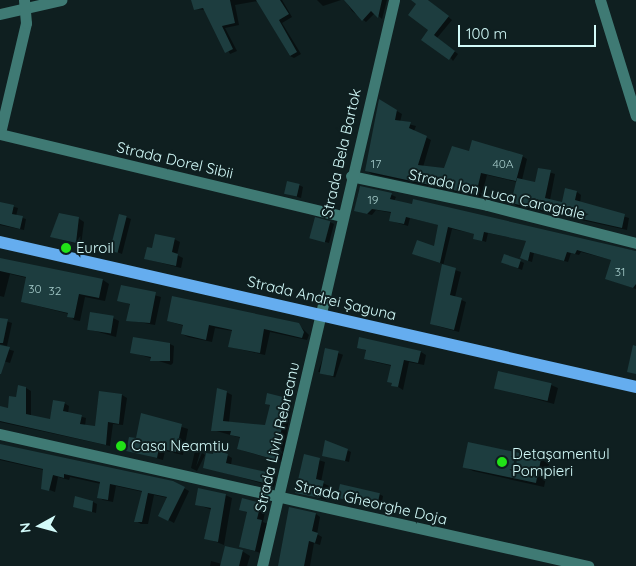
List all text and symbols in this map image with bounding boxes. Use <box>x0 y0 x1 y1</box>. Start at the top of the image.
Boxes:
scale bar <box>461 15 598 47</box>
text: 100 m <box>466 24 507 43</box>
street label: Strada Bela Bartok <box>317 87 365 219</box>
street label: Strada Dorel Sibii <box>115 138 235 182</box>
house number: 17 <box>371 157 381 171</box>
house number: 40A <box>492 157 514 171</box>
street label: Strada Ion Luca Caragiale <box>407 165 587 223</box>
house number: 19 <box>367 193 379 207</box>
place label: Euroil <box>76 239 114 257</box>
marker: Euroil <box>60 242 72 254</box>
house number: 31 <box>615 265 625 279</box>
street label: Strada Andrei Șaguna <box>246 272 398 324</box>
house number: 30 <box>28 282 42 296</box>
house number: 32 <box>49 284 61 298</box>
street label: Strada Liviu Rebreanu <box>251 360 303 514</box>
place label: Casa Neamtiu <box>131 437 229 455</box>
marker: Casa Neamtiu <box>115 440 127 452</box>
place label: Detașamentul Pompieri <box>512 444 610 479</box>
marker: Detașamentul Pompieri <box>496 456 508 468</box>
street label: Strada Gheorghe Doja <box>293 476 449 528</box>
north arrow <box>15 501 65 551</box>
text: N <box>16 522 35 534</box>

